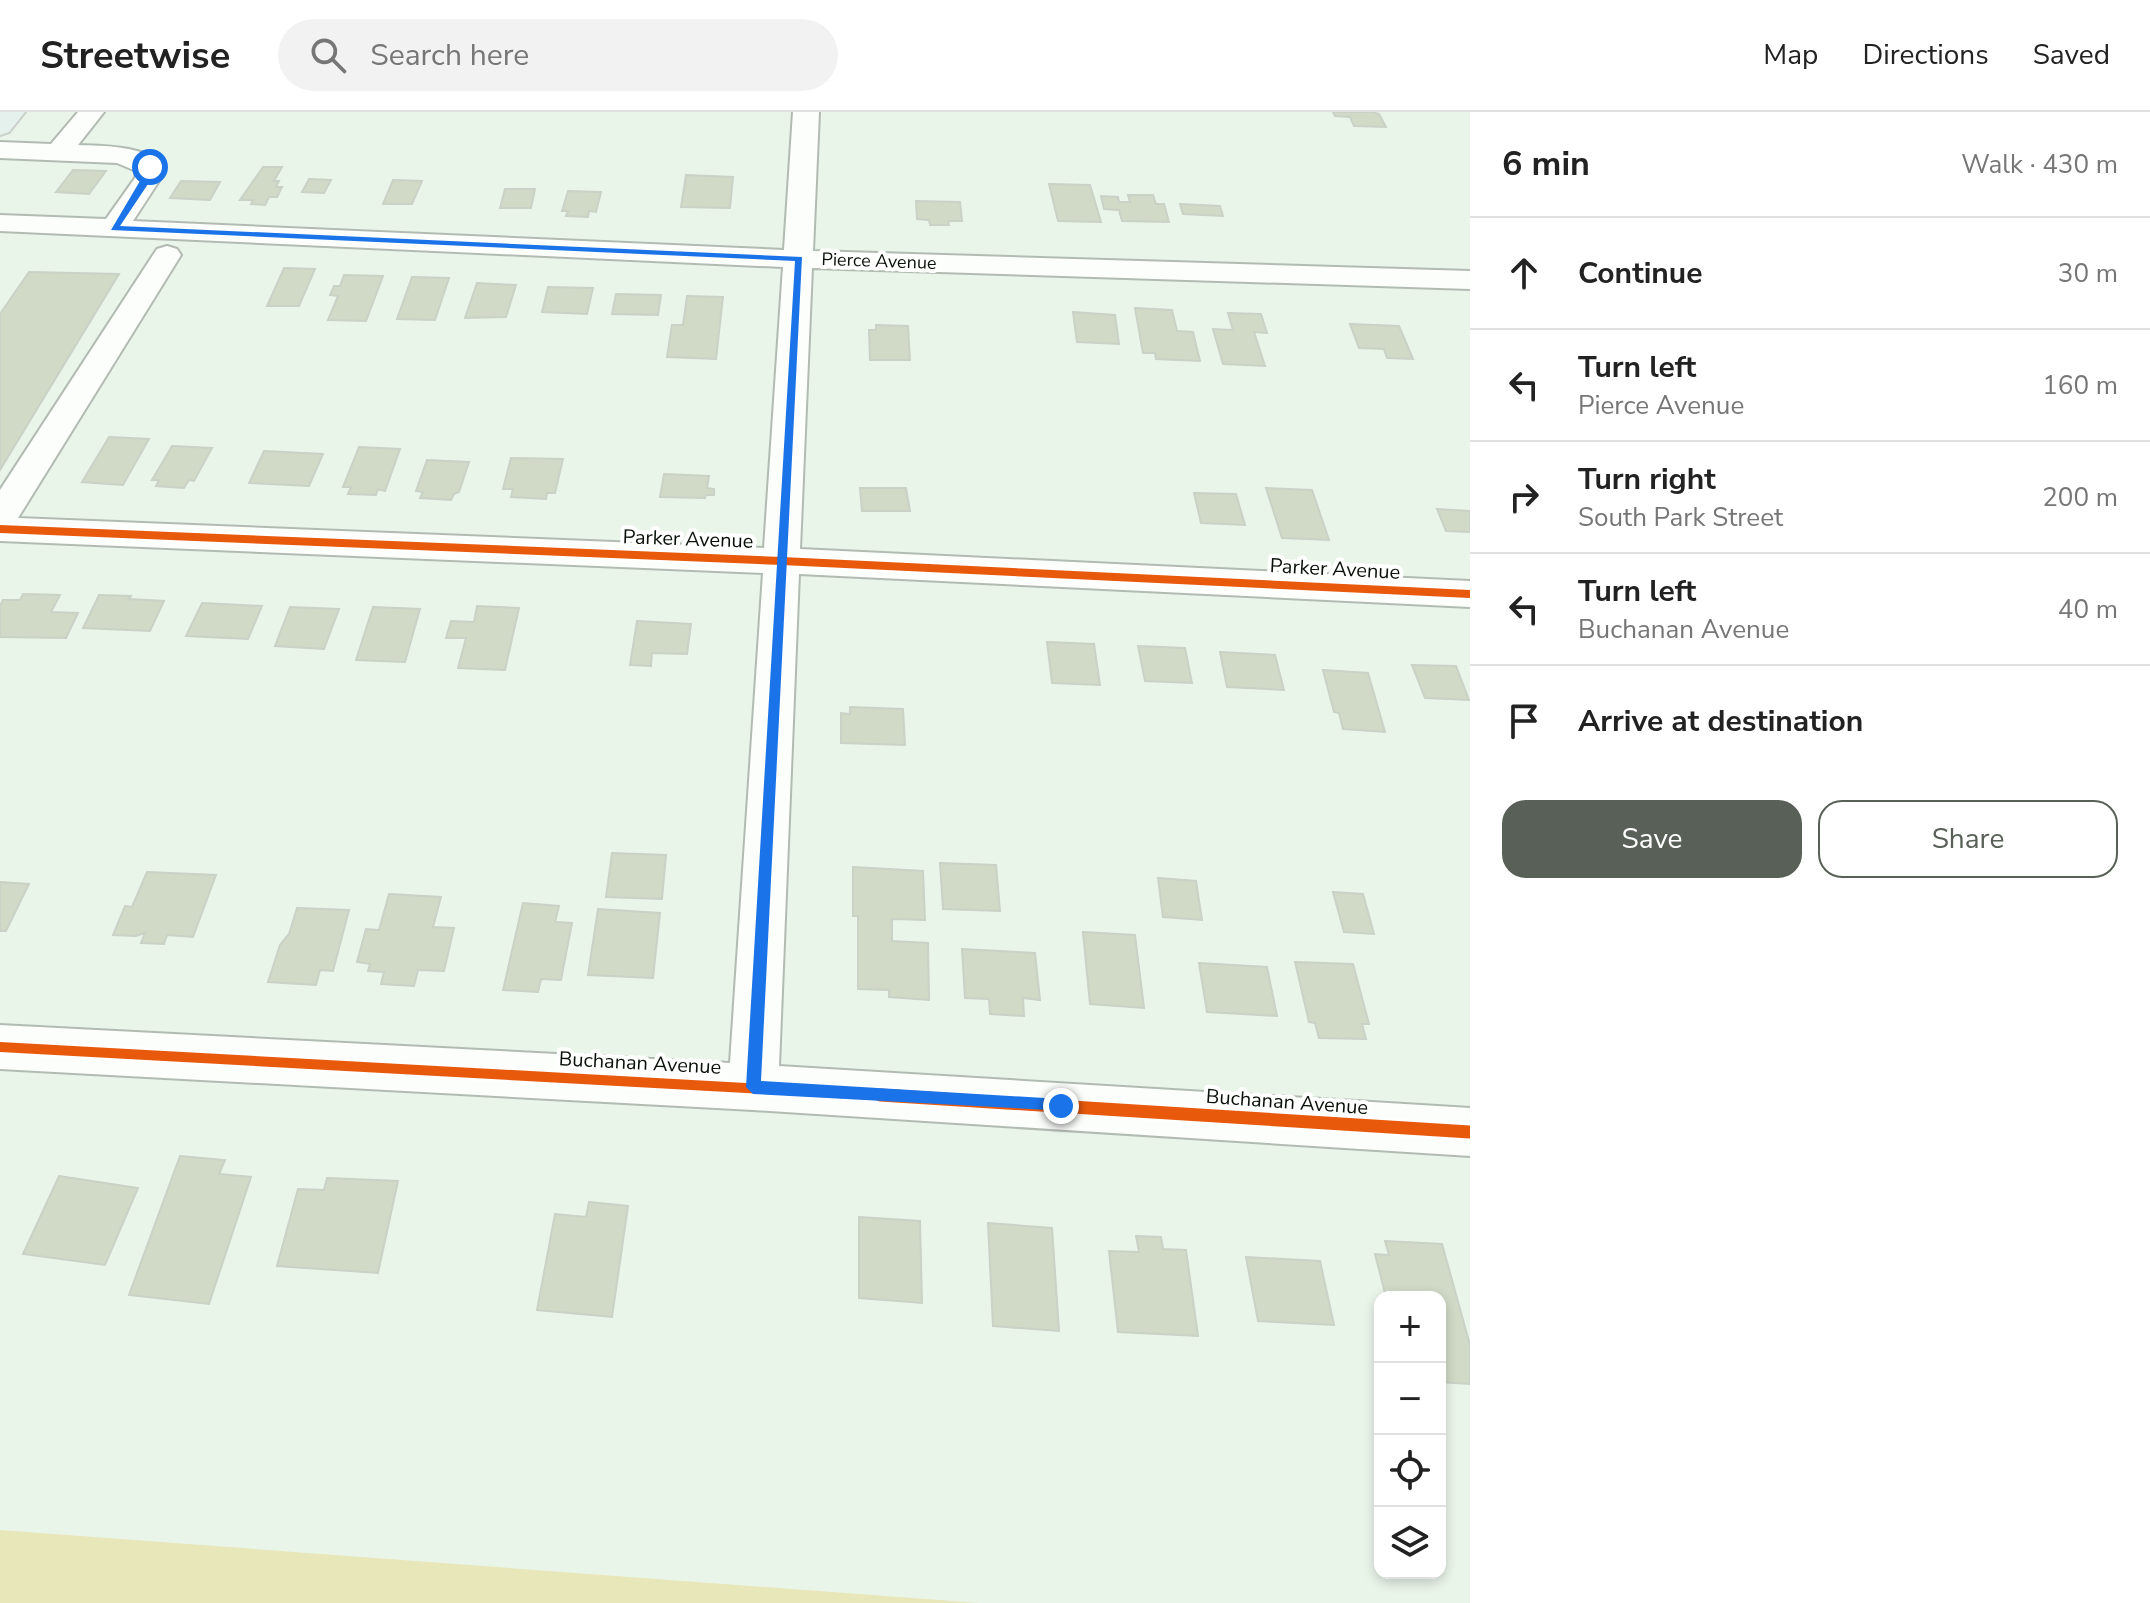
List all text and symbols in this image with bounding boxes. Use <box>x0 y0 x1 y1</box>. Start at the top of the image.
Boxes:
search box <box>278 19 838 91</box>
text: Streetwise <box>40 30 230 81</box>
icon: search <box>306 33 350 77</box>
text: Search here <box>370 35 529 76</box>
text: Map <box>1763 36 1818 74</box>
text: Directions <box>1862 36 1989 74</box>
text: Saved <box>2033 36 2110 74</box>
text: 6 min <box>1502 141 1590 187</box>
text: Walk · 430 m <box>1961 147 2118 182</box>
route start <box>132 149 168 185</box>
street label: Pierce Avenue <box>821 247 937 275</box>
icon: ahead <box>1502 251 1546 295</box>
text: Continue <box>1578 253 1703 294</box>
text: 30 m <box>2058 256 2118 291</box>
text: Turn left <box>1578 347 1696 388</box>
icon: left <box>1502 363 1546 407</box>
text: 160 m <box>2042 368 2118 403</box>
text: Pierce Avenue <box>1578 388 1744 423</box>
text: Turn right <box>1578 459 1716 500</box>
icon: right <box>1502 475 1546 519</box>
text: 200 m <box>2042 480 2118 515</box>
text: South Park Street <box>1578 500 1783 535</box>
street label: Parker Avenue <box>622 523 754 555</box>
street label: Parker Avenue <box>1269 552 1401 586</box>
text: Turn left <box>1578 571 1696 612</box>
icon: left <box>1502 587 1546 631</box>
text: 40 m <box>2058 592 2118 627</box>
text: Buchanan Avenue <box>1578 612 1789 647</box>
icon: arrive <box>1502 699 1546 743</box>
text: Arrive at destination <box>1578 701 1863 742</box>
button: Save <box>1502 800 1802 878</box>
button: Share <box>1818 800 2118 878</box>
street label: Buchanan Avenue <box>558 1045 722 1081</box>
street label: Buchanan Avenue <box>1205 1083 1369 1121</box>
route end <box>1043 1088 1079 1124</box>
map controls <box>1374 1291 1446 1579</box>
button: + <box>1374 1291 1446 1363</box>
button: − <box>1374 1363 1446 1435</box>
button: locate <box>1374 1435 1446 1507</box>
button: layers <box>1374 1507 1446 1579</box>

